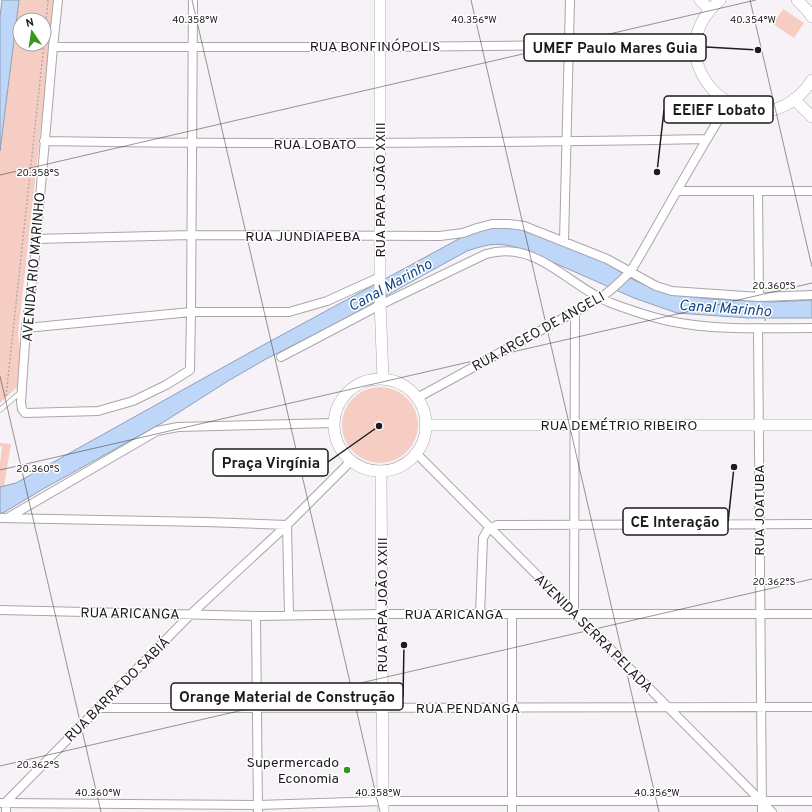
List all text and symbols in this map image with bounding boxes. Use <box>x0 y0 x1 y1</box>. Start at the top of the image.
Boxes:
north arrow <box>12 12 52 52</box>
text: 40.358°W <box>172 14 218 27</box>
text: 40.356°W <box>451 14 497 27</box>
text: 40.354°W <box>730 14 776 27</box>
text: N <box>25 16 35 31</box>
callout: UMEF Paulo Mares Guia <box>524 34 706 61</box>
street label: RUA BONFINÓPOLIS <box>310 38 440 56</box>
text: UMEF Paulo Mares Guia <box>532 40 698 59</box>
callout: EEIEF Lobato <box>664 96 773 123</box>
text: EEIEF Lobato <box>673 102 765 121</box>
street label: RUA PAPA JOÃO XXIII <box>373 122 390 258</box>
street label: RUA LOBATO <box>274 137 356 154</box>
text: 20.358°S <box>16 167 60 180</box>
street label: AVENIDA RIO MARINHO <box>19 192 50 343</box>
street label: RUA JUNDIAPEBA <box>245 229 361 246</box>
water label: Canal Marinho <box>346 256 436 317</box>
text: 20.360°S <box>752 280 796 293</box>
street label: RUA ARGEO DE ANGELI <box>469 289 608 376</box>
water label: Canal Marinho <box>678 297 772 322</box>
street label: RUA DEMÉTRIO RIBEIRO <box>541 417 697 435</box>
callout: Praça Virgínia <box>213 449 328 476</box>
text: Praça Virgínia <box>222 455 320 474</box>
text: 20.360°S <box>16 463 60 476</box>
street label: RUA JOATUBA <box>752 464 769 556</box>
callout: CE Interação <box>623 508 728 535</box>
text: CE Interação <box>630 514 720 533</box>
street label: RUA PAPA JOÃO XXIII <box>375 537 392 673</box>
street label: AVENIDA SERRA PELADA <box>530 571 656 697</box>
text: 20.362°S <box>753 576 795 589</box>
street label: RUA ARICANGA <box>80 605 180 624</box>
street label: RUA ARICANGA <box>404 607 504 624</box>
street label: RUA BARRA DO SABIÁ <box>61 633 174 746</box>
callout: Orange Material de Construção <box>171 683 403 710</box>
text: Orange Material de Construção <box>179 689 395 708</box>
street label: RUA PENDANGA <box>416 701 520 718</box>
place label: Supermercado Economia <box>247 755 339 788</box>
text: 20.362°S <box>17 759 59 772</box>
marker: Supermercado Economia <box>342 765 352 775</box>
text: 40.360°W <box>75 787 121 800</box>
text: 40.358°W <box>355 787 401 800</box>
text: 40.356°W <box>634 787 680 800</box>

